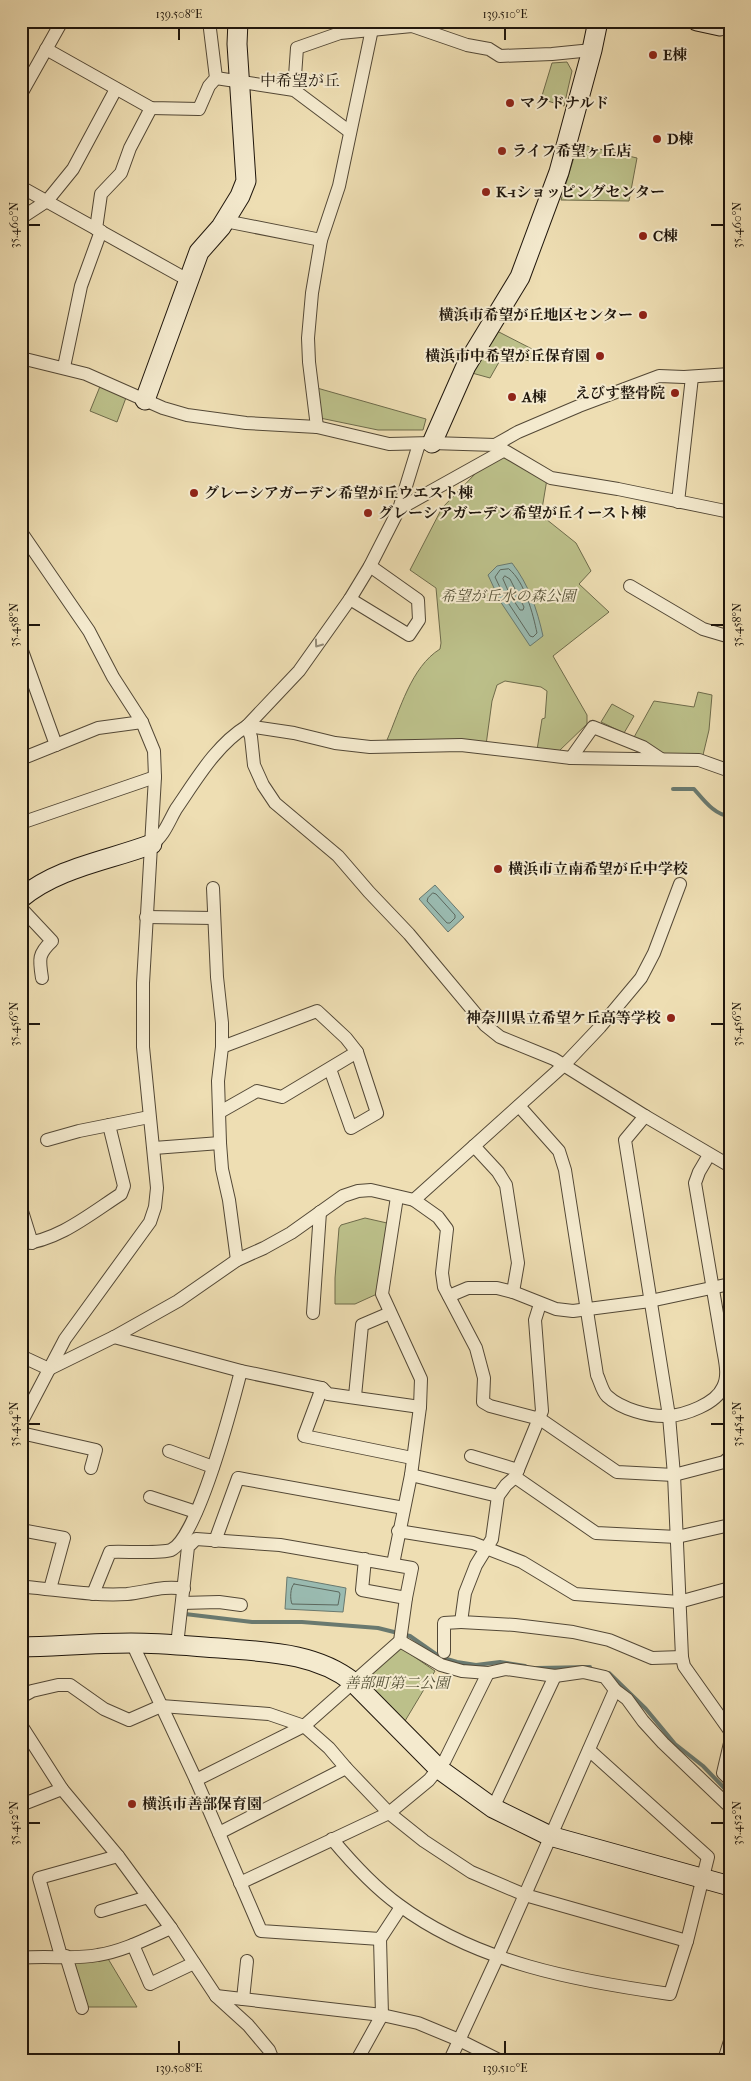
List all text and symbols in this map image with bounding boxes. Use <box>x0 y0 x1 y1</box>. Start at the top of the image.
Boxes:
text: 139.508°E <box>156 7 202 21</box>
text: 139.510°E <box>482 7 528 21</box>
place label: E棟 <box>663 46 687 64</box>
marker: E棟 <box>647 49 659 61</box>
district label: 中希望が丘 <box>260 71 340 90</box>
place label: マクドナルド <box>520 94 609 112</box>
marker: マクドナルド <box>504 97 516 109</box>
place label: D棟 <box>667 130 693 148</box>
marker: D棟 <box>651 133 663 145</box>
place label: ライフ希望ヶ丘店 <box>512 142 631 160</box>
marker: ライフ希望ヶ丘店 <box>496 145 508 157</box>
place label: K-1ショッピングセンター <box>496 183 665 201</box>
marker: K-1ショッピングセンター <box>480 186 492 198</box>
text: 35.460°N <box>7 202 21 248</box>
text: 35.460°N <box>730 202 744 248</box>
place label: C棟 <box>653 227 678 245</box>
marker: C棟 <box>637 230 649 242</box>
place label: 横浜市希望が丘地区センター <box>439 306 633 324</box>
marker: 横浜市希望が丘地区センター <box>637 309 649 321</box>
place label: 横浜市中希望が丘保育園 <box>425 347 590 365</box>
marker: 横浜市中希望が丘保育園 <box>594 350 606 362</box>
place label: えびす整骨院 <box>575 384 665 402</box>
marker: えびす整骨院 <box>669 387 681 399</box>
place label: A棟 <box>521 388 547 406</box>
marker: A棟 <box>506 391 518 403</box>
place label: グレーシアガーデン希望が丘ウエスト棟 <box>204 484 473 502</box>
marker: グレーシアガーデン希望が丘ウエスト棟 <box>188 487 200 499</box>
place label: グレーシアガーデン希望が丘イースト棟 <box>378 504 647 522</box>
marker: グレーシアガーデン希望が丘イースト棟 <box>362 507 374 519</box>
park label: 希望が丘水の森公園 <box>440 587 578 605</box>
text: 35.458°N <box>7 603 21 647</box>
text: 35.458°N <box>730 603 744 647</box>
one-way arrow <box>315 639 324 648</box>
place label: 横浜市立南希望が丘中学校 <box>508 860 688 878</box>
marker: 横浜市立南希望が丘中学校 <box>492 863 504 875</box>
text: 35.456°N <box>7 1002 21 1046</box>
text: 35.456°N <box>730 1002 744 1046</box>
place label: 神奈川県立希望ケ丘高等学校 <box>466 1009 661 1027</box>
marker: 神奈川県立希望ケ丘高等学校 <box>665 1012 677 1024</box>
text: 35.454°N <box>7 1401 21 1447</box>
text: 35.454°N <box>730 1401 744 1447</box>
park label: 善部町第二公園 <box>344 1674 452 1692</box>
place label: 横浜市善部保育園 <box>142 1795 262 1813</box>
marker: 横浜市善部保育園 <box>126 1798 138 1810</box>
text: 35.452°N <box>7 1801 21 1845</box>
text: 35.452°N <box>730 1801 744 1845</box>
text: 139.508°E <box>156 2061 202 2075</box>
text: 139.510°E <box>482 2061 528 2075</box>

